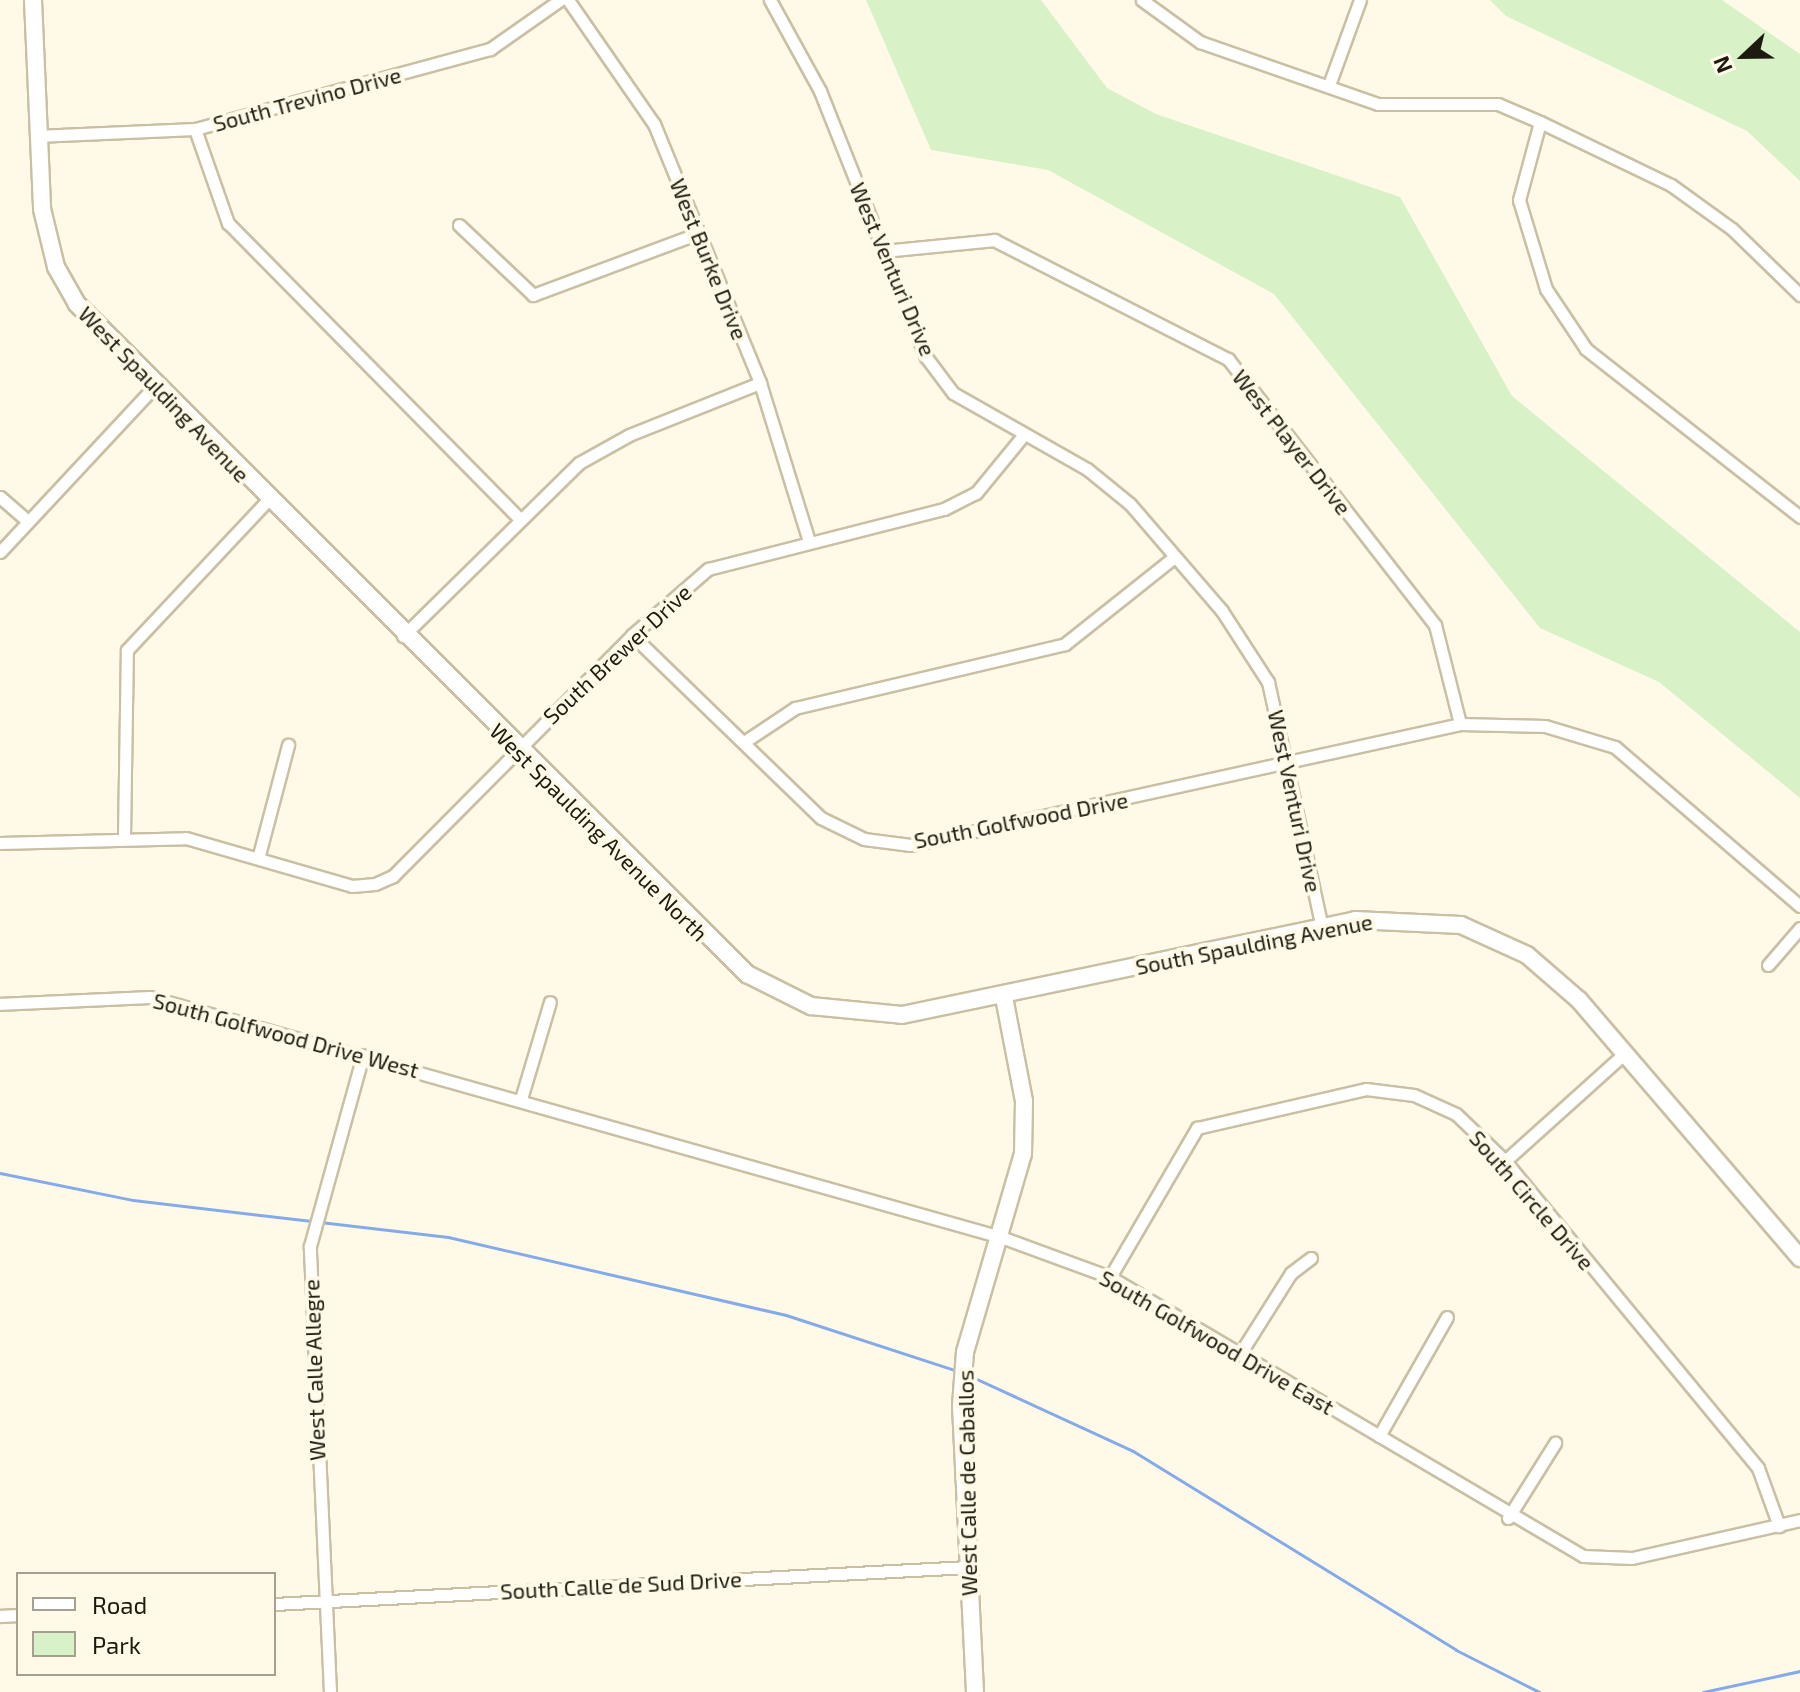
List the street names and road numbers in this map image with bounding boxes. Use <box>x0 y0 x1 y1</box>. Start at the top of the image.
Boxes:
street label: South Trevino Drive <box>210 61 404 137</box>
street label: West Burke Drive <box>665 175 753 343</box>
street label: West Venturi Drive <box>844 178 942 360</box>
street label: West Spaulding Avenue <box>73 300 255 488</box>
street label: West Player Drive <box>1227 364 1357 520</box>
street label: South Brewer Drive <box>537 578 697 730</box>
street label: West Venturi Drive <box>1263 707 1327 895</box>
street label: West Spaulding Avenue North <box>484 717 714 947</box>
street label: South Golfwood Drive <box>912 786 1130 854</box>
street label: South Spaulding Avenue <box>1133 908 1375 980</box>
street label: South Golfwood Drive West <box>150 987 422 1083</box>
street label: South Circle Drive <box>1464 1125 1600 1275</box>
street label: South Golfwood Drive East <box>1095 1264 1339 1420</box>
street label: West Calle Allegre <box>298 1278 330 1462</box>
street label: West Calle de Caballos <box>952 1370 982 1596</box>
street label: South Calle de Sud Drive <box>500 1565 742 1605</box>

